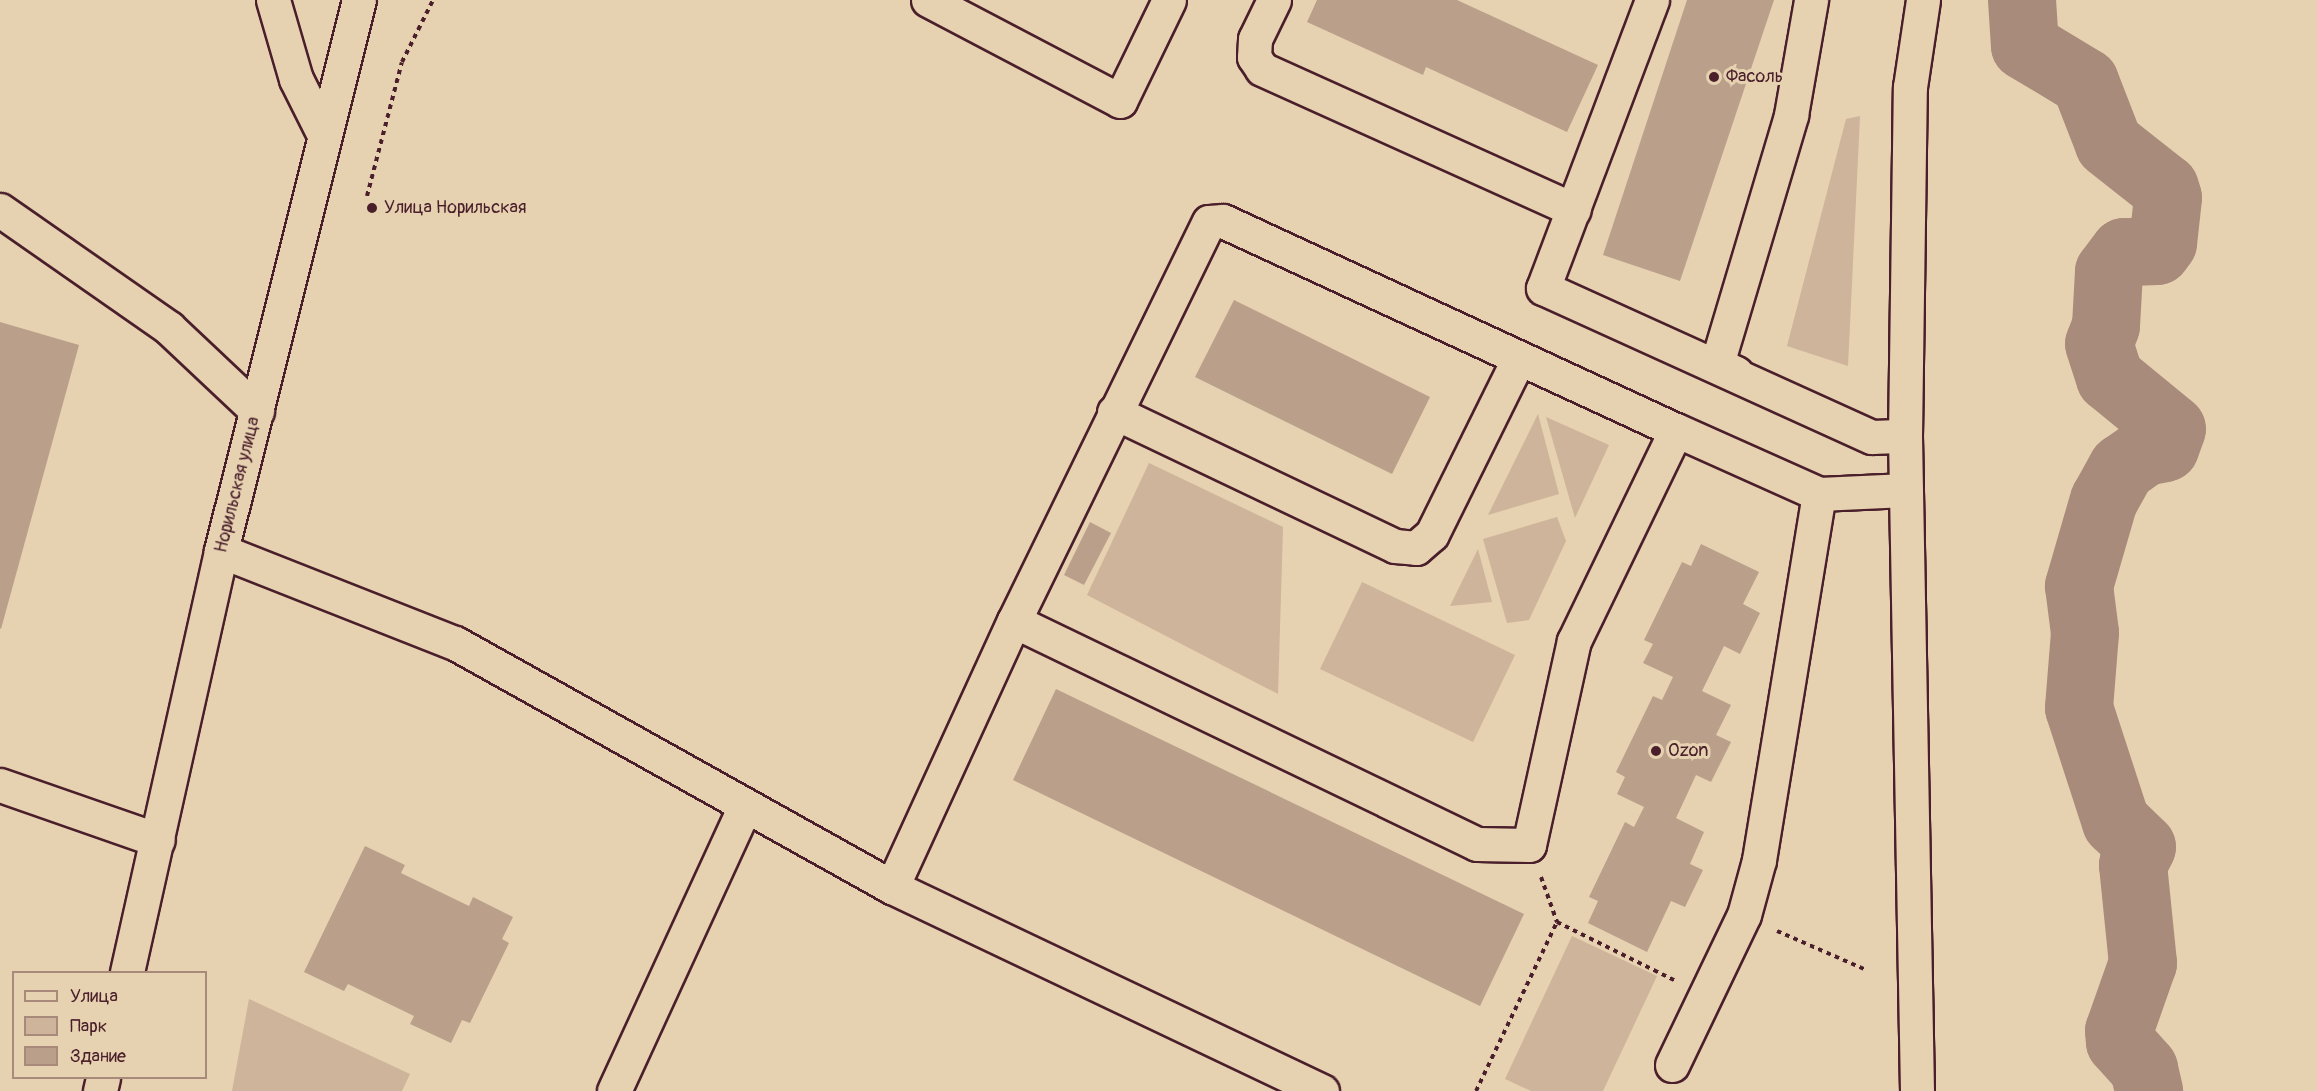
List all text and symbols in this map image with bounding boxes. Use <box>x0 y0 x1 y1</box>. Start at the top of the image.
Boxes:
place label: Фасоль <box>1726 66 1783 88</box>
marker: Фасоль <box>1707 70 1721 84</box>
place label: Улица Норильская <box>384 197 526 219</box>
marker: Улица Норильская <box>365 201 379 215</box>
street label: Норильская улица <box>211 415 265 555</box>
place label: Ozon <box>1668 740 1708 762</box>
marker: Ozon <box>1649 744 1663 758</box>
legend <box>12 971 207 1079</box>
text: Улица <box>70 985 118 1008</box>
text: Парк <box>70 1015 107 1038</box>
text: Здание <box>70 1045 126 1068</box>

